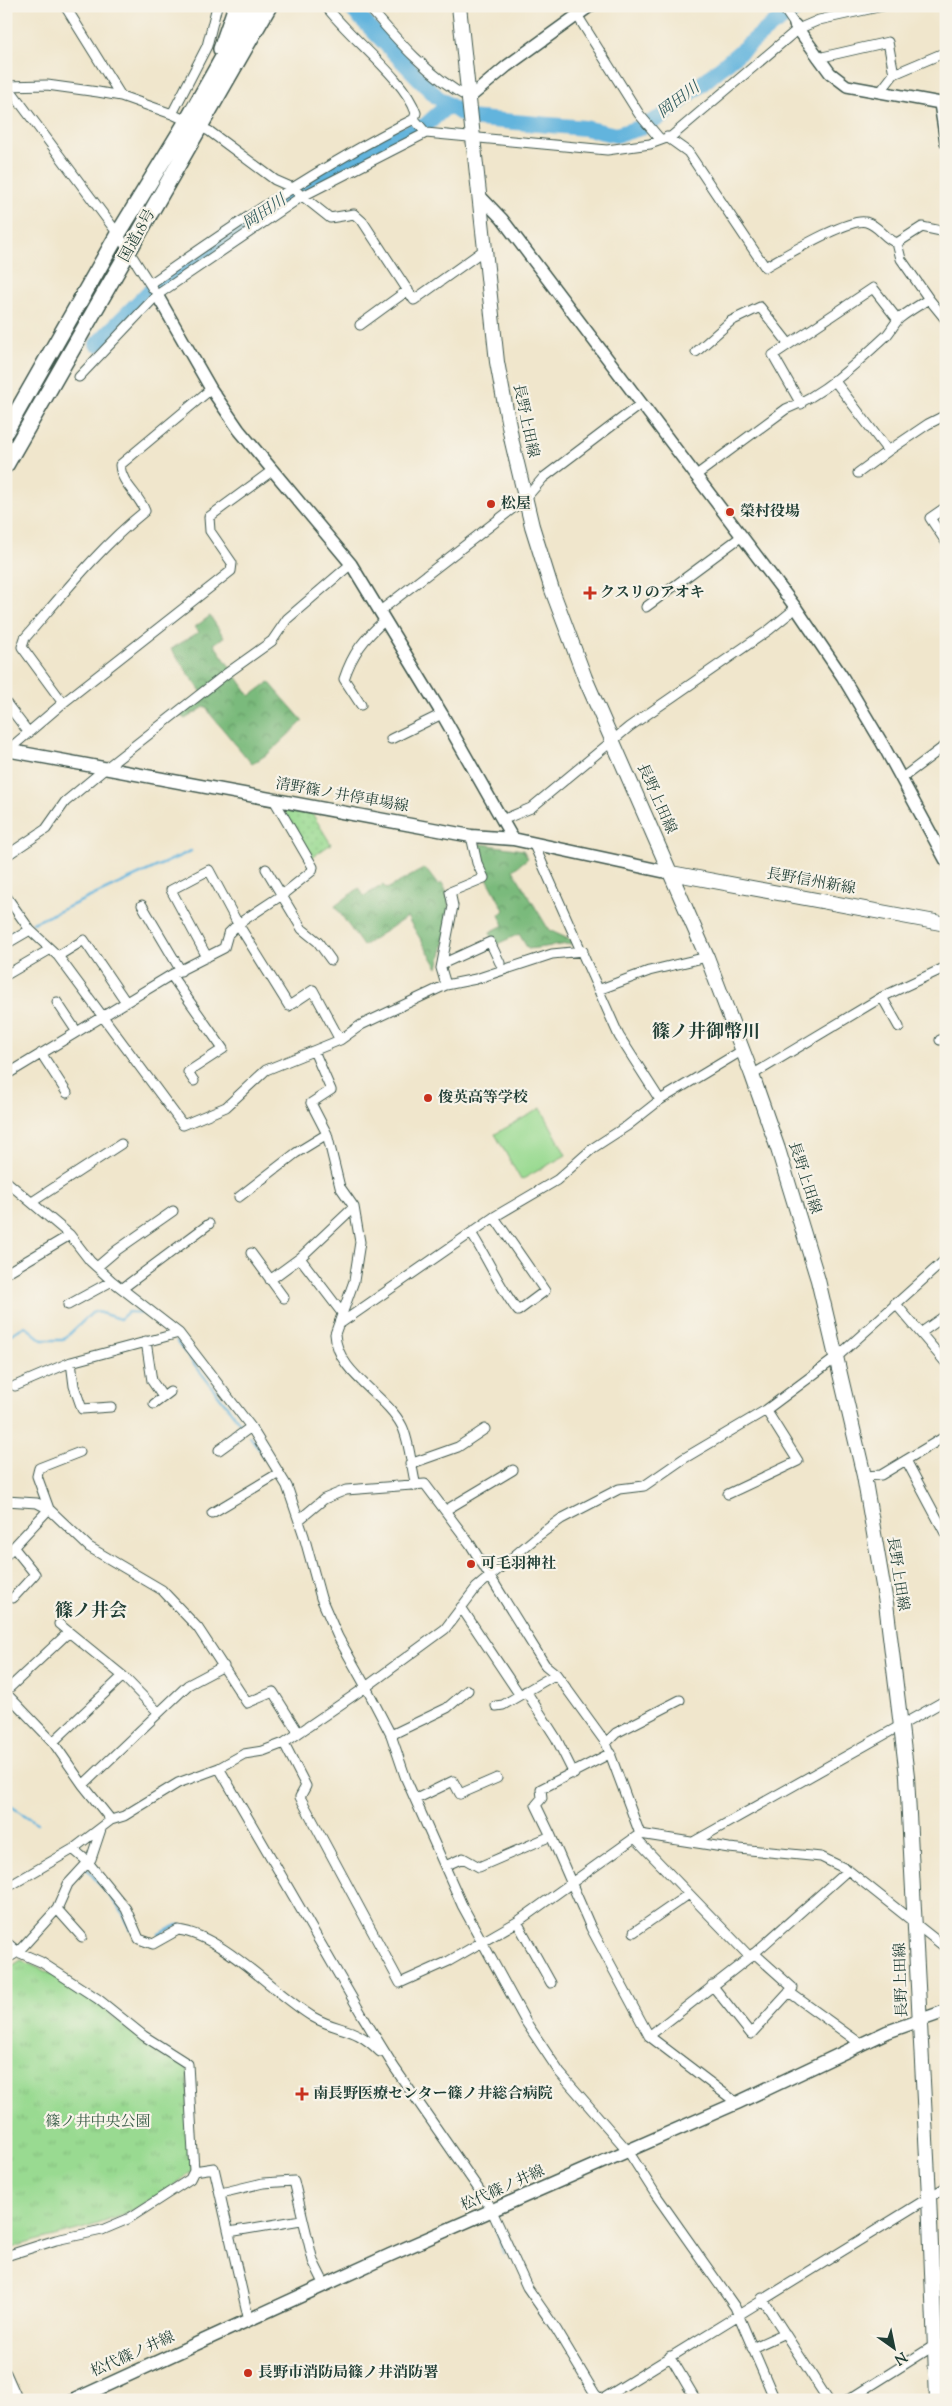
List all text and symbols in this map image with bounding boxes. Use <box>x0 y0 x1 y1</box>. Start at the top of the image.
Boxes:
water label: 岡田川 <box>653 76 707 125</box>
water label: 岡田川 <box>239 189 293 236</box>
street label: 国道18号 <box>115 206 161 266</box>
street label: 長野上田線 <box>507 382 543 460</box>
place label: 松屋 <box>501 494 531 515</box>
marker: 松屋 <box>485 498 497 510</box>
place label: 榮村役場 <box>740 502 800 523</box>
marker: 榮村役場 <box>724 506 736 518</box>
place label: クスリのアオキ <box>600 583 705 604</box>
marker: クスリのアオキ <box>584 587 596 599</box>
street label: 長野上田線 <box>631 760 681 838</box>
street label: 清野篠ノ井停車場線 <box>274 774 410 818</box>
street label: 長野信州新線 <box>765 864 857 900</box>
district label: 篠ノ井御幣川 <box>652 1020 760 1046</box>
place label: 俊英高等学校 <box>438 1088 528 1109</box>
marker: 俊英高等学校 <box>422 1092 434 1104</box>
street label: 長野上田線 <box>782 1139 826 1217</box>
street label: 長野上田線 <box>881 1535 913 1613</box>
place label: 可毛羽神社 <box>481 1554 556 1575</box>
marker: 可毛羽神社 <box>465 1558 477 1570</box>
district label: 篠ノ井会 <box>55 1599 127 1625</box>
street label: 長野上田線 <box>890 1942 914 2018</box>
place label: 南長野医療センター篠ノ井総合病院 <box>313 2084 552 2105</box>
marker: 南長野医療センター篠ノ井総合病院 <box>295 2087 309 2101</box>
park label: 篠ノ井中央公園 <box>45 2112 151 2133</box>
street label: 松代篠ノ井線 <box>458 2161 548 2217</box>
north arrow <box>870 2324 920 2374</box>
street label: 松代篠ノ井線 <box>88 2327 178 2383</box>
text: N <box>890 2346 910 2369</box>
place label: 長野市消防局篠ノ井消防署 <box>258 2363 438 2384</box>
marker: 長野市消防局篠ノ井消防署 <box>242 2367 254 2379</box>

